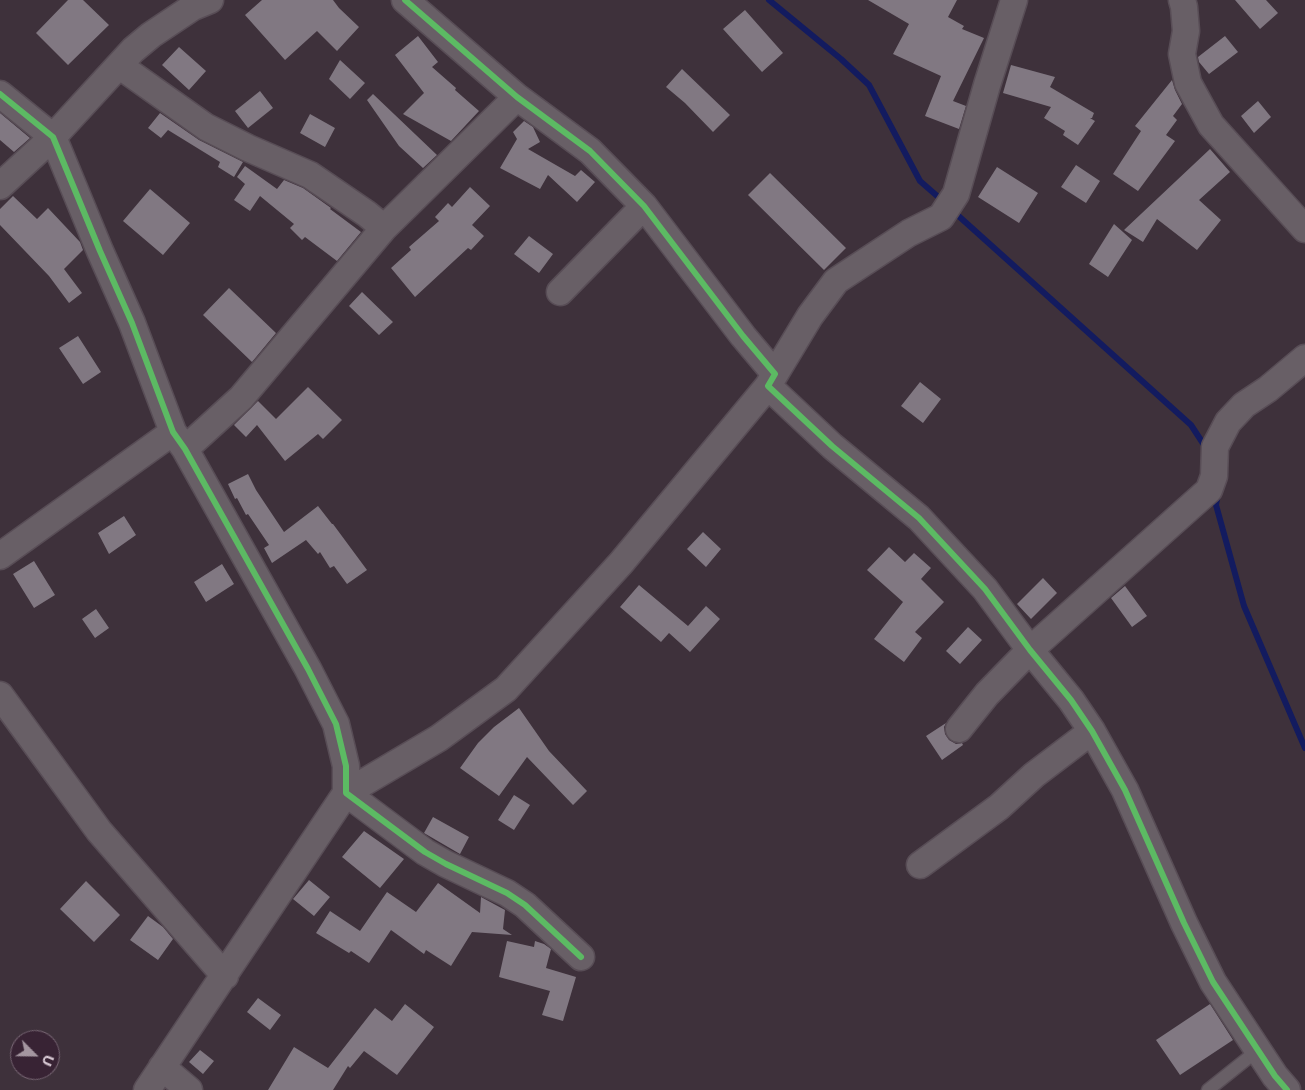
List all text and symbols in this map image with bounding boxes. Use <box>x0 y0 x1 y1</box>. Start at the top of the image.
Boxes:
north arrow <box>10 1030 60 1080</box>
text: U <box>37 1052 58 1069</box>

